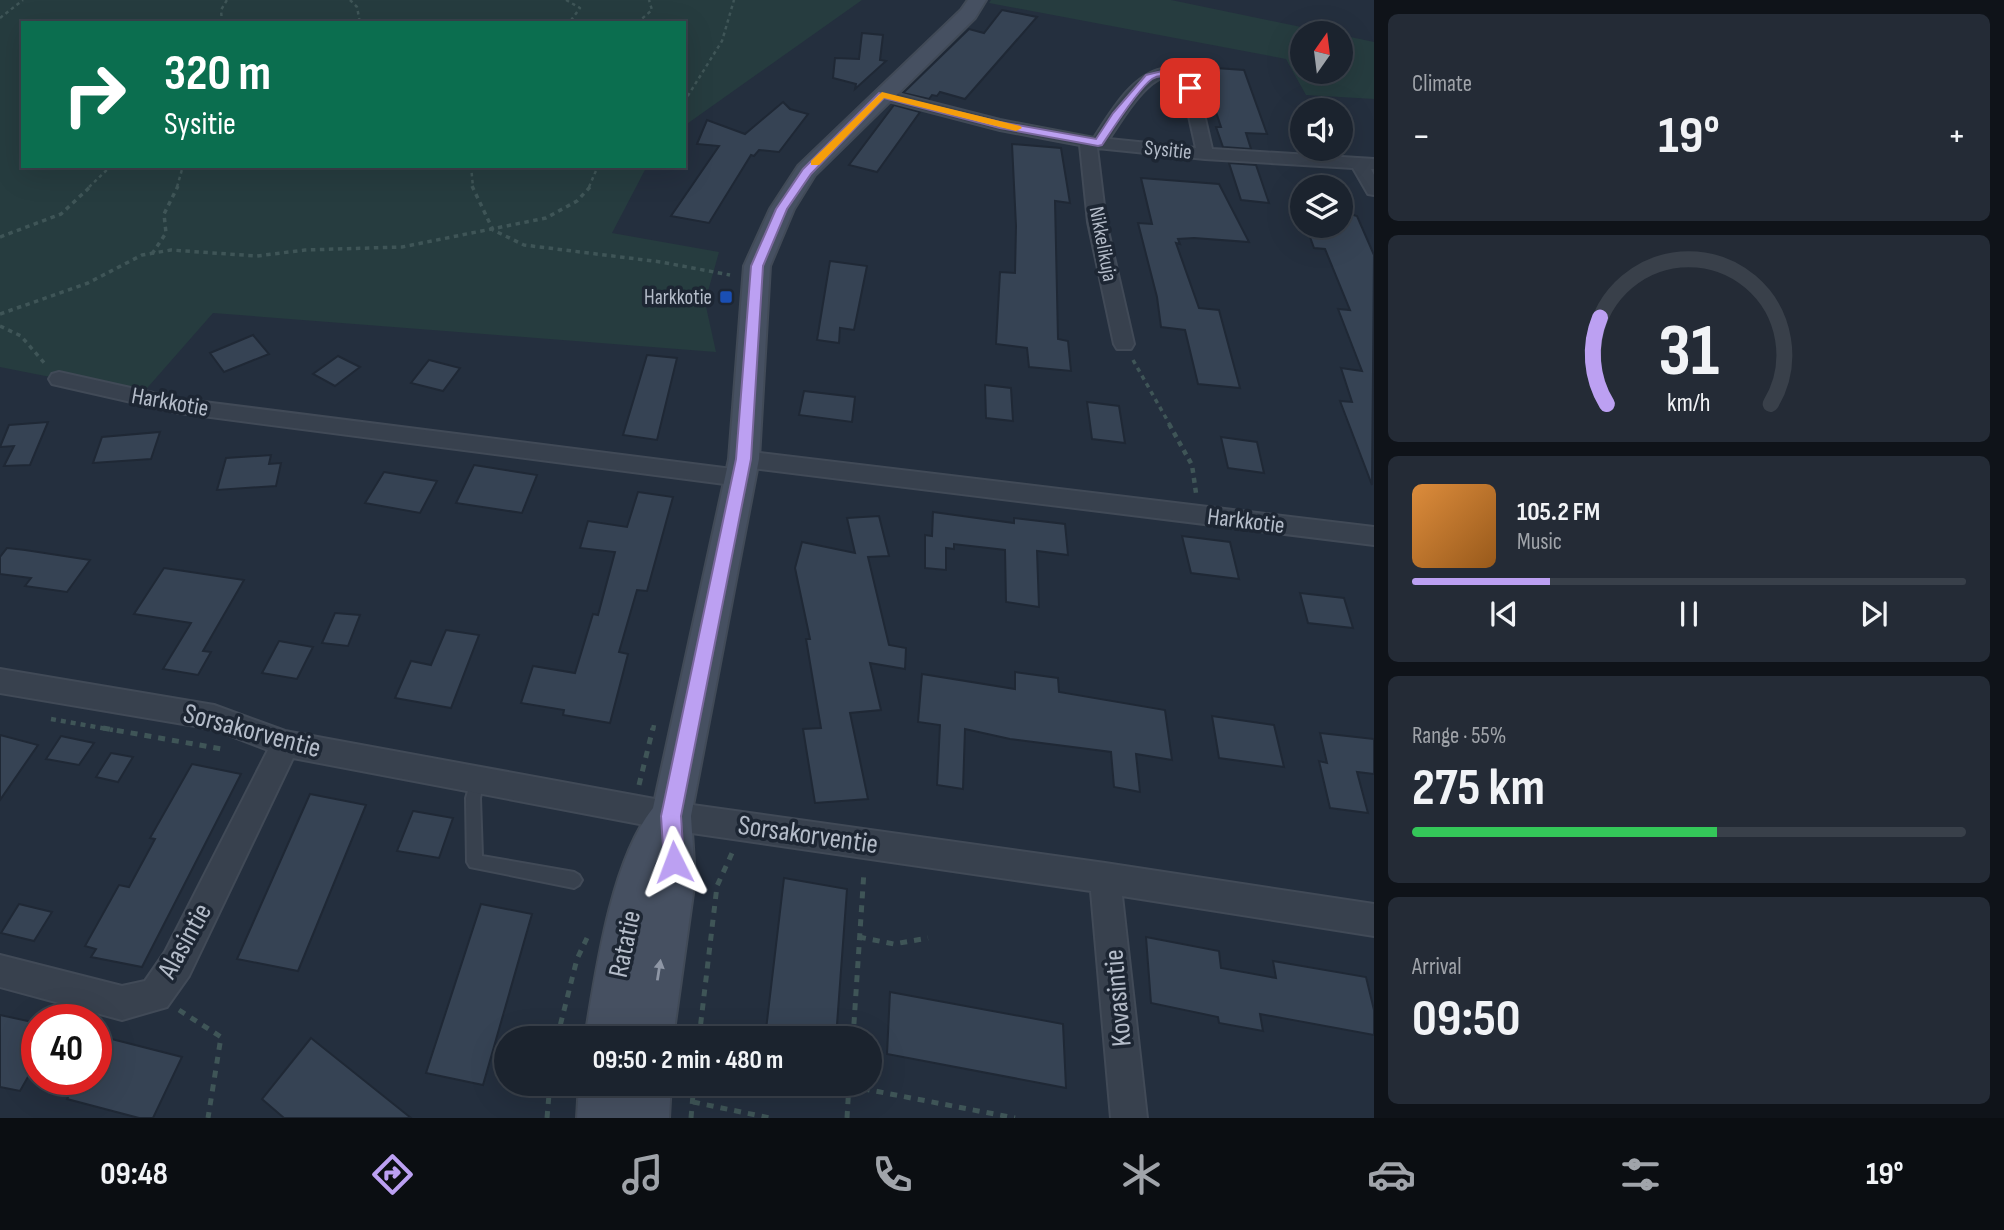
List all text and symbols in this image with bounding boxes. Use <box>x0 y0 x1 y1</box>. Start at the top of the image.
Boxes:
north arrow <box>1290 21 1353 84</box>
map controls <box>1290 21 1353 238</box>
text: 320 m <box>164 45 271 104</box>
icon: right <box>49 49 140 140</box>
pin <box>1160 58 1220 118</box>
icon: arrive <box>1171 69 1209 107</box>
text: Climate <box>1412 70 1472 98</box>
button: sound <box>1290 98 1353 161</box>
text: Sysitie <box>164 105 236 144</box>
text: 19° <box>1658 105 1720 168</box>
text: − <box>1412 114 1431 159</box>
text: + <box>1947 114 1966 159</box>
street label: Sysitie <box>1143 135 1193 165</box>
button: layers <box>1290 175 1353 238</box>
street label: Nikkelikuja <box>1084 204 1122 284</box>
place label: Harkkotie <box>644 285 712 310</box>
marker: Harkkotie <box>718 289 734 305</box>
text: 31 <box>1658 309 1720 397</box>
street label: Harkkotie <box>129 381 211 423</box>
text: km/h <box>1667 388 1711 419</box>
text: 105.2 FM <box>1517 497 1600 528</box>
street label: Harkkotie <box>1206 502 1286 540</box>
text: Music <box>1517 528 1562 556</box>
icon: previous <box>1485 595 1523 633</box>
icon: pause <box>1670 595 1708 633</box>
icon: next <box>1855 595 1893 633</box>
street label: Sorsakorventie <box>180 697 324 765</box>
text: Range · 55% <box>1412 722 1506 750</box>
text: 275 km <box>1412 757 1545 820</box>
street label: Sorsakorventie <box>736 809 880 861</box>
position arrow <box>637 825 711 899</box>
street label: Alasintie <box>151 898 219 985</box>
street label: Ratatie <box>602 908 648 980</box>
street label: Kovasintie <box>1097 948 1139 1048</box>
text: Arrival <box>1412 953 1461 981</box>
one-way arrow <box>654 959 665 981</box>
text: 09:50 <box>1412 988 1521 1051</box>
speed limit sign: 40 <box>21 1004 112 1095</box>
text: 09:50 · 2 min · 480 m <box>593 1045 783 1076</box>
icon: directions <box>368 1150 417 1199</box>
icon: music <box>618 1150 667 1199</box>
icon: phone <box>868 1150 917 1199</box>
icon: climate <box>1117 1150 1166 1199</box>
icon: car <box>1367 1150 1416 1199</box>
icon: filters <box>1616 1150 1665 1199</box>
text: 09:48 <box>100 1155 168 1194</box>
text: 19° <box>1866 1155 1904 1194</box>

